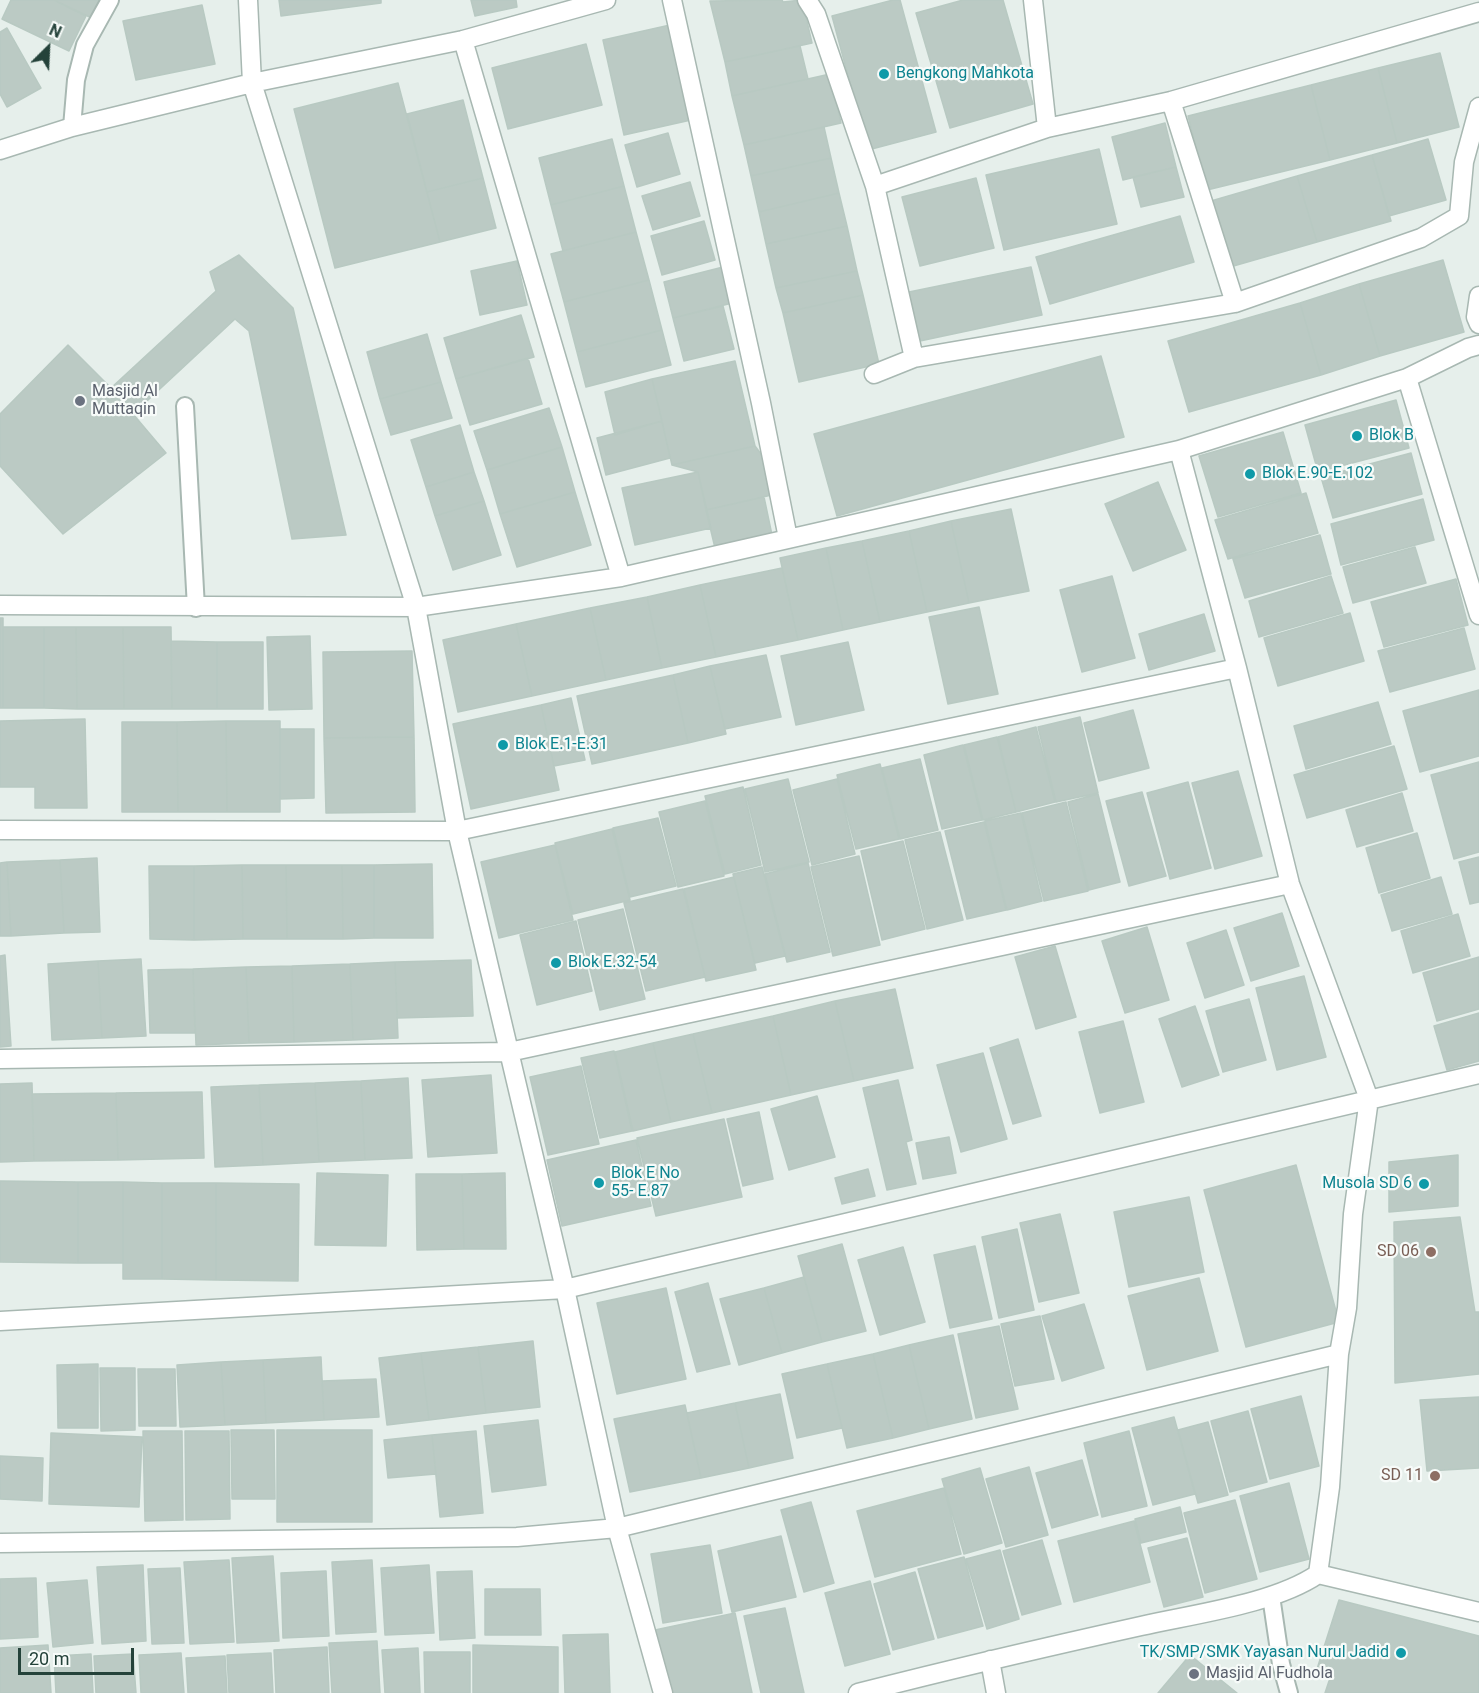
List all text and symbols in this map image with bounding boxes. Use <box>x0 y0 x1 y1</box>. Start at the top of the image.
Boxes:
north arrow <box>18 18 78 78</box>
text: N <box>46 20 65 42</box>
place label: Bengkong Mahkota <box>896 64 1034 84</box>
marker: Bengkong Mahkota <box>877 67 891 81</box>
place label: Masjid Al Muttaqin <box>92 382 158 420</box>
marker: Masjid Al Muttaqin <box>73 394 87 408</box>
place label: Blok B <box>1369 426 1414 446</box>
marker: Blok B <box>1350 429 1364 443</box>
place label: Blok E.90-E.102 <box>1262 464 1373 484</box>
marker: Blok E.90-E.102 <box>1243 467 1257 481</box>
place label: Blok E.1-E.31 <box>515 735 608 755</box>
marker: Blok E.1-E.31 <box>496 738 510 752</box>
place label: Blok E.32-54 <box>568 953 657 973</box>
marker: Blok E.32-54 <box>549 956 563 970</box>
place label: Blok E No 55- E.87 <box>611 1164 680 1202</box>
place label: Musola SD 6 <box>1322 1174 1412 1194</box>
marker: Blok E No 55- E.87 <box>592 1176 606 1190</box>
marker: Musola SD 6 <box>1417 1177 1431 1191</box>
place label: SD 06 <box>1377 1242 1419 1262</box>
marker: SD 06 <box>1424 1245 1438 1259</box>
place label: SD 11 <box>1381 1466 1423 1486</box>
marker: SD 11 <box>1428 1469 1442 1483</box>
scale bar <box>21 1636 136 1674</box>
place label: TK/SMP/SMK Yayasan Nurul Jadid <box>1140 1643 1389 1663</box>
marker: TK/SMP/SMK Yayasan Nurul Jadid <box>1394 1646 1408 1660</box>
text: 20 m <box>29 1648 69 1669</box>
place label: Masjid Al Fudhola <box>1206 1664 1333 1684</box>
marker: Masjid Al Fudhola <box>1187 1667 1201 1681</box>

